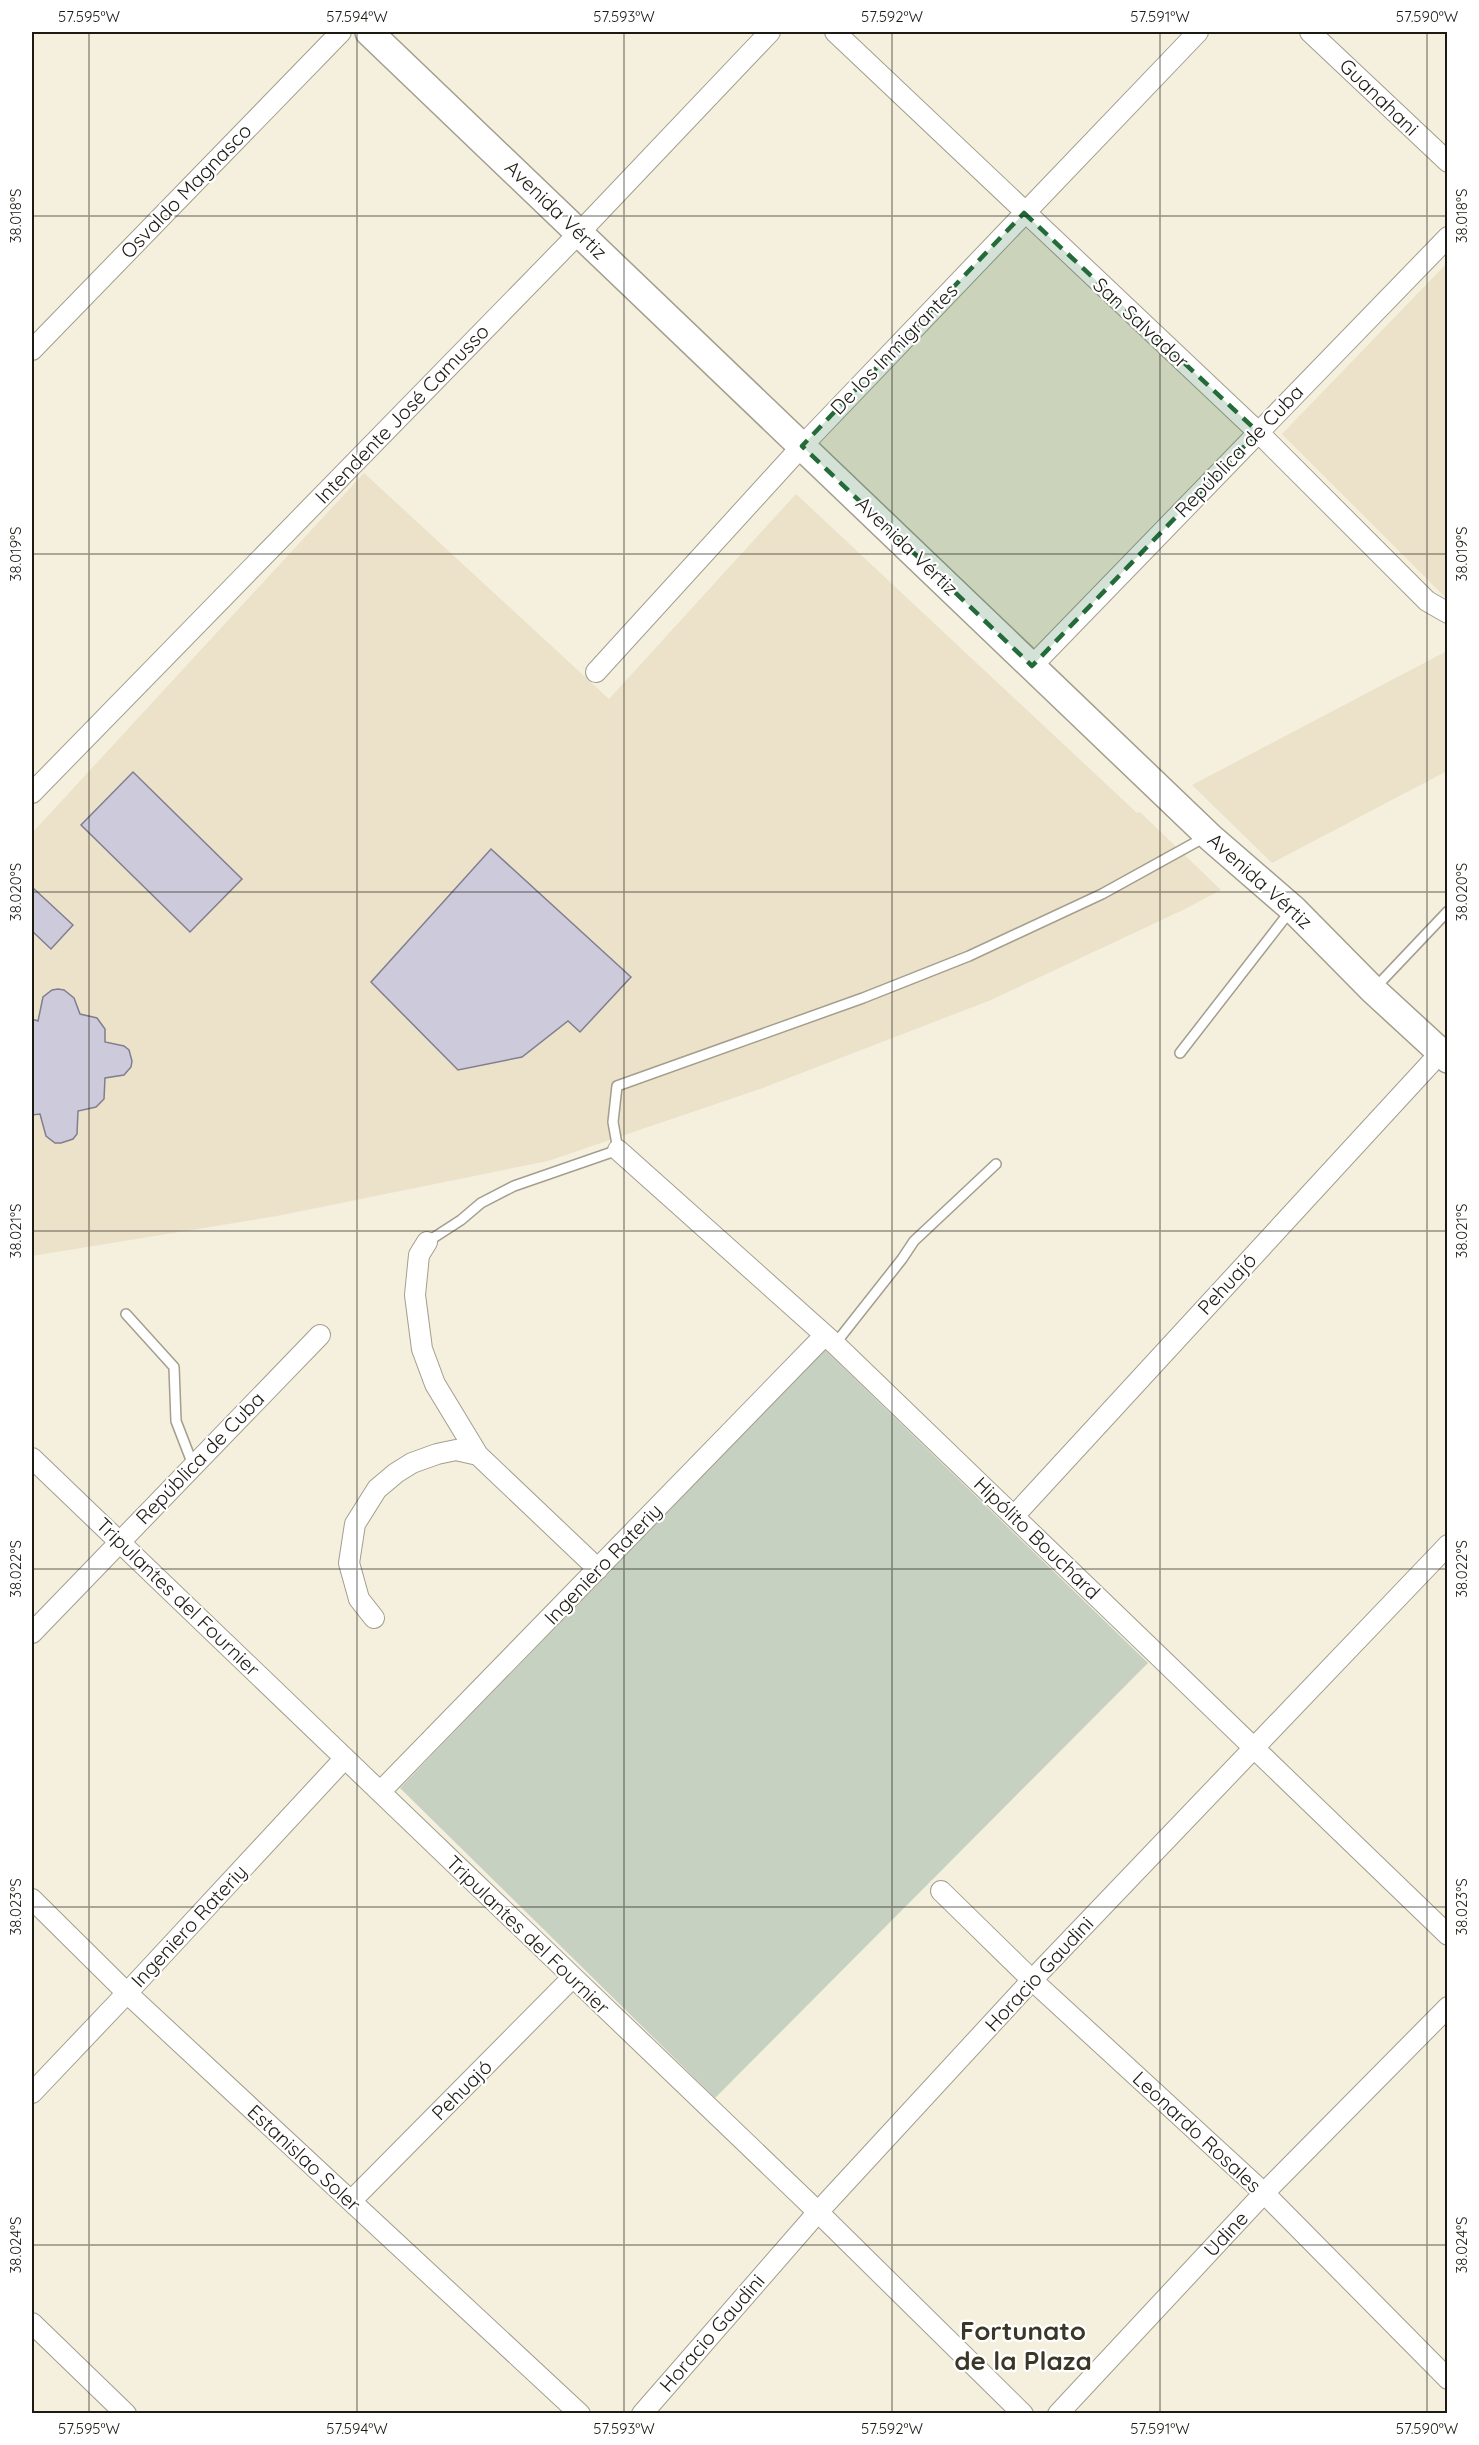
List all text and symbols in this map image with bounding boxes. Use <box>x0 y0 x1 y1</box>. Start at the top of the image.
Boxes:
text: 57.595°W <box>58 7 120 26</box>
text: 57.594°W <box>326 7 388 26</box>
text: 57.593°W <box>593 7 655 26</box>
text: 57.592°W <box>861 7 923 26</box>
text: 57.591°W <box>1130 7 1190 26</box>
text: 57.590°W <box>1396 7 1459 26</box>
street label: Guanahani <box>1335 53 1424 141</box>
street label: Osvaldo Magnasco <box>115 118 256 263</box>
street label: Avenida Vértiz <box>500 155 613 265</box>
text: 38.018°S <box>6 189 25 243</box>
text: 38.018°S <box>1452 189 1471 243</box>
street label: San Salvador <box>1088 272 1195 374</box>
street label: De los Inmigrantes <box>825 278 963 419</box>
street label: Intendente José Camusso <box>309 319 494 509</box>
street label: República de Cuba <box>1169 379 1308 522</box>
street label: Avenida Vértiz <box>851 491 964 601</box>
text: 38.019°S <box>6 527 25 581</box>
text: 38.019°S <box>1452 527 1471 581</box>
street label: Avenida Vértiz <box>1203 827 1318 934</box>
text: 38.020°S <box>6 863 25 921</box>
text: 38.020°S <box>1452 863 1471 921</box>
text: 38.021°S <box>6 1204 25 1258</box>
text: 38.021°S <box>1452 1204 1471 1258</box>
street label: Pehuajó <box>1192 1248 1261 1320</box>
street label: República de Cuba <box>130 1386 269 1529</box>
street label: Hipólito Bouchard <box>969 1471 1106 1604</box>
street label: Ingeniero Rateriy <box>538 1498 667 1629</box>
street label: Tripulantes del Fournier <box>91 1512 266 1682</box>
text: 38.022°S <box>6 1540 25 1598</box>
text: 38.022°S <box>1452 1540 1471 1598</box>
street label: Tripulantes del Fournier <box>441 1850 616 2020</box>
street label: Ingeniero Rateriy <box>125 1859 252 1992</box>
text: 38.023°S <box>6 1878 25 1936</box>
text: 38.023°S <box>1452 1878 1471 1936</box>
street label: Horacio Gaudini <box>979 1911 1098 2036</box>
street label: Pehuajó <box>426 2054 497 2125</box>
street label: Leonardo Rosales <box>1128 2066 1267 2198</box>
street label: Estanislao Soler <box>242 2099 366 2217</box>
street label: Udine <box>1198 2206 1253 2262</box>
text: 38.024°S <box>6 2216 25 2274</box>
text: 38.024°S <box>1452 2216 1471 2274</box>
street label: Horacio Gaudini <box>654 2269 770 2397</box>
district label: Fortunato de la Plaza <box>954 2314 1092 2377</box>
text: 57.595°W <box>58 2419 120 2438</box>
text: 57.594°W <box>326 2419 388 2438</box>
text: 57.593°W <box>593 2419 655 2438</box>
text: 57.592°W <box>861 2419 923 2438</box>
text: 57.591°W <box>1130 2419 1190 2438</box>
text: 57.590°W <box>1396 2419 1459 2438</box>

